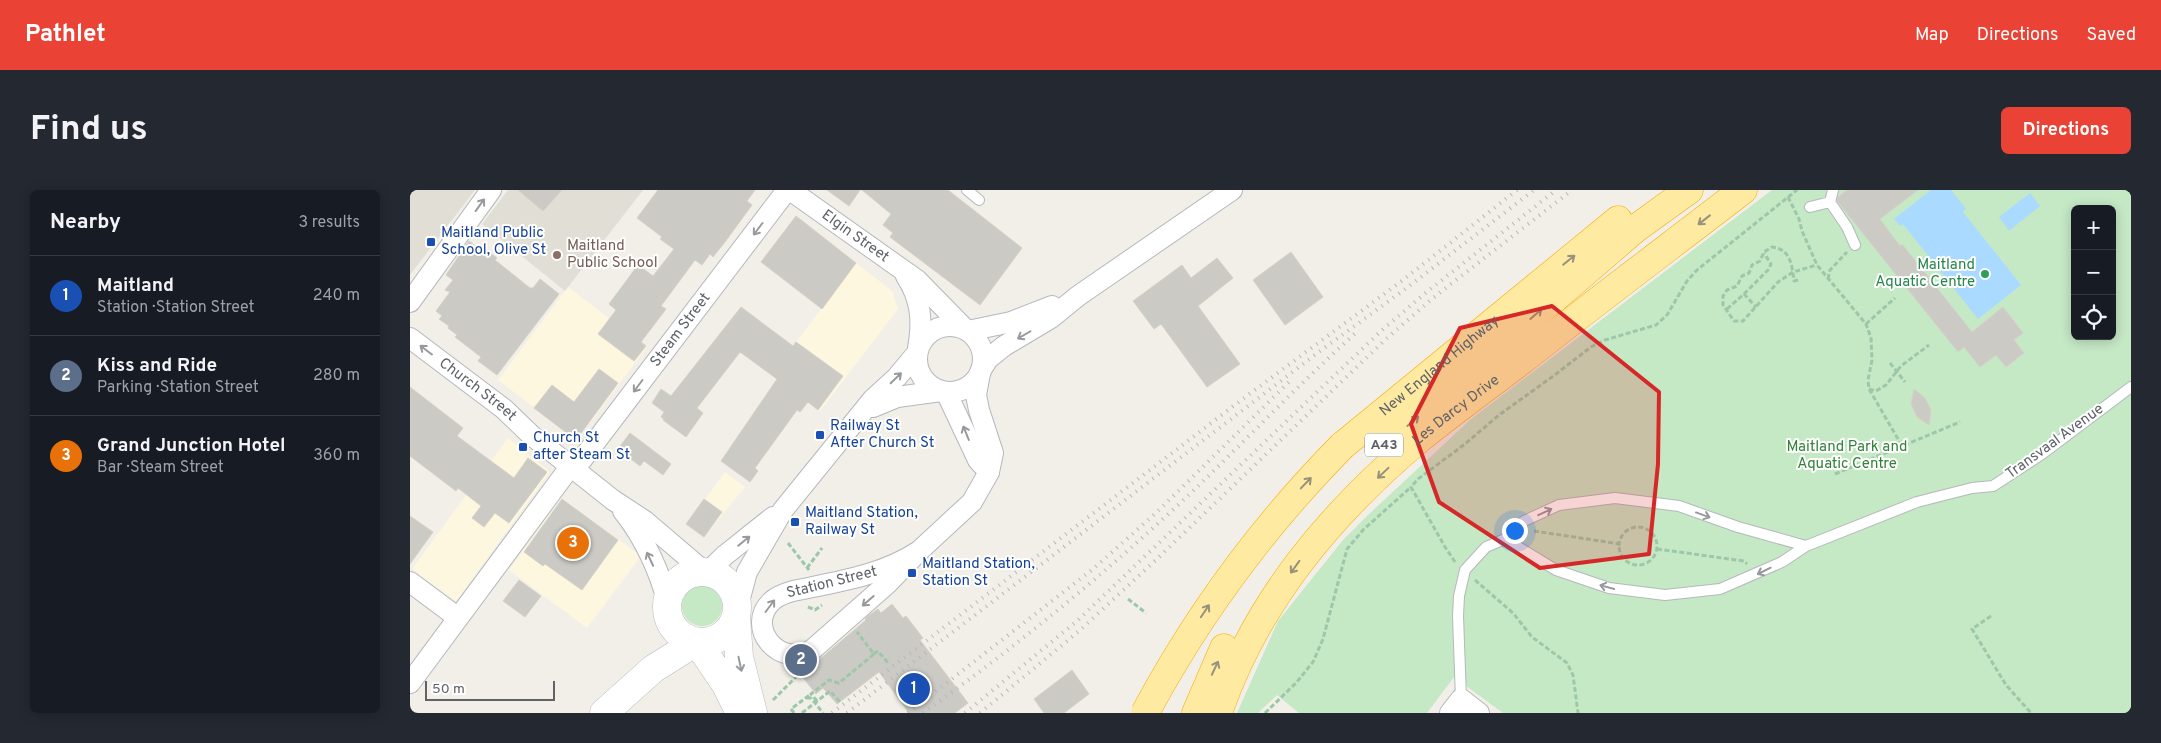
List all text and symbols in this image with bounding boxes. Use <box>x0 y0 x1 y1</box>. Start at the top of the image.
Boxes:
text: Pathlet <box>25 20 106 50</box>
text: Map <box>1915 24 1949 47</box>
text: Directions <box>1977 24 2059 47</box>
text: Saved <box>2087 24 2136 47</box>
button: Directions <box>2001 107 2131 154</box>
text: Find us <box>30 108 148 152</box>
one-way arrow <box>474 199 485 212</box>
map controls <box>2071 205 2116 340</box>
button: + <box>2071 205 2116 250</box>
street label: Elgin Street <box>818 206 893 267</box>
text: Nearby <box>50 209 121 236</box>
text: 3 results <box>298 213 360 233</box>
one-way arrow <box>1698 214 1711 225</box>
one-way arrow <box>752 222 763 235</box>
place label: Maitland Public School, Olive St <box>441 224 546 260</box>
marker: Maitland Public School, Olive St <box>425 236 437 248</box>
place label: Maitland Public School <box>567 237 658 273</box>
marker: Maitland Public School <box>551 249 563 261</box>
button: − <box>2071 250 2116 295</box>
one-way arrow <box>1562 254 1575 265</box>
place label: Maitland Aquatic Centre <box>1875 256 1975 292</box>
marker: Maitland Aquatic Centre <box>1979 268 1991 280</box>
text: Maitland <box>97 274 174 298</box>
text: 1 <box>63 286 69 306</box>
text: 240 m <box>313 286 360 306</box>
street label: Steam Street <box>646 289 715 371</box>
button: locate <box>2071 295 2116 340</box>
text: Station · Station Street <box>97 298 255 318</box>
one-way arrow <box>1529 309 1542 320</box>
street label: New England Highway <box>1376 312 1503 421</box>
one-way arrow <box>1018 330 1032 340</box>
one-way arrow <box>419 345 433 355</box>
text: Kiss and Ride <box>97 354 217 378</box>
street label: Church Street <box>435 354 520 425</box>
text: 2 <box>61 366 71 386</box>
text: 280 m <box>313 366 360 386</box>
street label: Les Darcy Drive <box>1409 371 1504 450</box>
one-way arrow <box>889 372 902 384</box>
text: Parking · Station Street <box>97 378 259 398</box>
one-way arrow <box>633 379 643 393</box>
street label: Transvaal Avenue <box>2002 400 2108 484</box>
one-way arrow <box>1406 415 1419 426</box>
place label: Railway St After Church St <box>830 417 934 453</box>
one-way arrow <box>961 426 970 441</box>
place label: Church St after Steam St <box>533 429 630 465</box>
marker: Railway St After Church St <box>814 429 826 441</box>
text: Grand Junction Hotel <box>97 434 286 458</box>
road number: A43 <box>1365 434 1403 456</box>
park label: Maitland Park and Aquatic Centre <box>1787 438 1908 474</box>
marker: Church St after Steam St <box>517 441 529 453</box>
text: 3 <box>61 446 71 466</box>
text: 360 m <box>313 446 360 466</box>
text: Bar · Steam Street <box>97 458 224 478</box>
one-way arrow <box>1377 466 1390 478</box>
one-way arrow <box>1300 477 1312 490</box>
place label: Maitland Station, Railway St <box>805 504 918 540</box>
one-way arrow <box>1537 506 1552 516</box>
one-way arrow <box>1695 511 1711 520</box>
marker: Maitland Station, Railway St <box>789 516 801 528</box>
your location <box>1502 518 1528 544</box>
pin: 3 <box>557 524 589 562</box>
one-way arrow <box>737 536 750 547</box>
one-way arrow <box>645 552 655 567</box>
place label: Maitland Station, Station St <box>922 555 1035 591</box>
one-way arrow <box>1290 559 1301 573</box>
street label: Station Street <box>785 563 879 603</box>
one-way arrow <box>1757 566 1772 576</box>
marker: Maitland Station, Station St <box>906 567 918 579</box>
one-way arrow <box>1599 581 1615 591</box>
one-way arrow <box>861 596 874 607</box>
one-way arrow <box>764 599 775 612</box>
one-way arrow <box>1200 604 1210 618</box>
pin: 2 <box>785 641 817 679</box>
one-way arrow <box>736 656 746 672</box>
one-way arrow <box>1210 661 1220 676</box>
pin: 1 <box>898 670 930 708</box>
scale bar <box>425 678 555 701</box>
text: 50 m <box>432 681 465 698</box>

